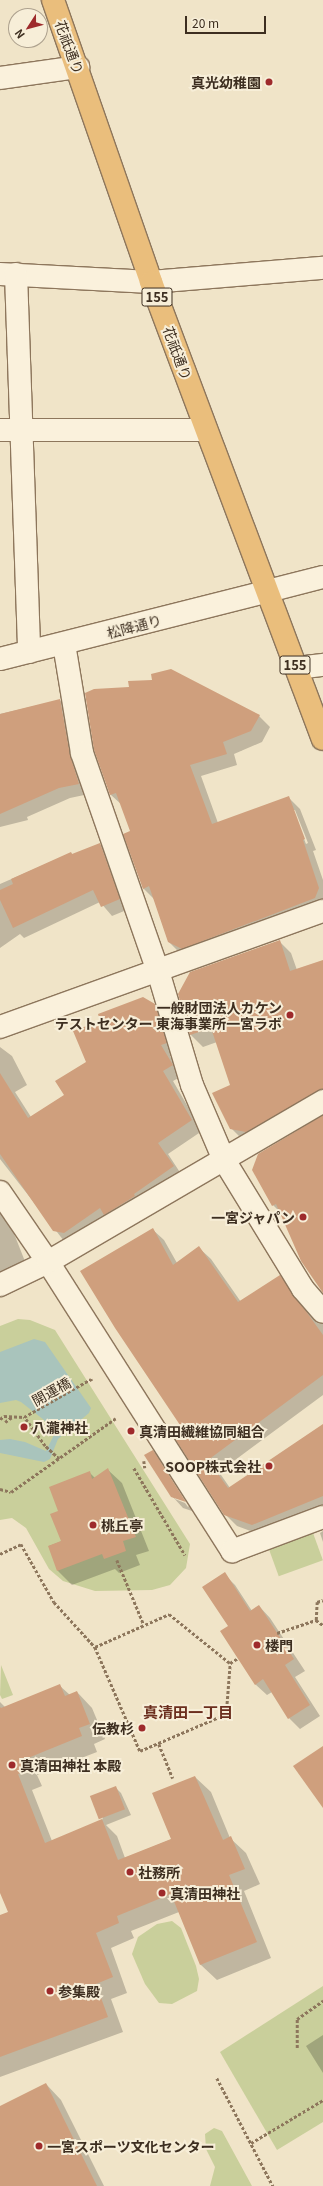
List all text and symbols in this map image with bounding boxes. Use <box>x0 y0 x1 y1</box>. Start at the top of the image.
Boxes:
north arrow <box>8 8 48 48</box>
scale bar <box>187 8 268 34</box>
text: 20 m <box>192 14 219 31</box>
street label: 花祇通り <box>53 18 87 76</box>
text: N <box>10 26 28 43</box>
place label: 真光幼稚園 <box>191 74 261 90</box>
marker: 真光幼稚園 <box>264 77 274 87</box>
road number: 155 <box>141 286 173 308</box>
street label: 花祇通り <box>161 324 195 382</box>
street label: 松降通り <box>105 611 163 641</box>
road number: 155 <box>279 654 311 676</box>
place label: 一般財団法人カケン テストセンター 東海事業所一宮ラボ <box>55 999 282 1032</box>
marker: 一般財団法人カケン テストセンター 東海事業所一宮ラボ <box>285 1010 295 1020</box>
place label: 一宮ジャパン <box>211 1209 295 1225</box>
marker: 一宮ジャパン <box>298 1212 308 1222</box>
street label: 開運橋 <box>29 1373 73 1409</box>
place label: 八瀧神社 <box>32 1419 88 1435</box>
marker: 八瀧神社 <box>19 1422 29 1432</box>
place label: 真清田繊維協同組合 <box>139 1423 265 1439</box>
marker: 真清田繊維協同組合 <box>126 1426 136 1436</box>
place label: SOOP株式会社 <box>165 1458 261 1474</box>
marker: SOOP株式会社 <box>264 1461 274 1471</box>
place label: 桃丘亭 <box>101 1517 143 1533</box>
marker: 桃丘亭 <box>88 1520 98 1530</box>
place label: 楼門 <box>265 1637 293 1653</box>
marker: 楼門 <box>252 1640 262 1650</box>
district label: 真清田一丁目 <box>143 1703 233 1721</box>
place label: 伝教杉 <box>92 1720 134 1736</box>
marker: 伝教杉 <box>137 1723 147 1733</box>
place label: 真清田神社 本殿 <box>20 1757 121 1773</box>
marker: 真清田神社 本殿 <box>7 1760 17 1770</box>
place label: 社務所 <box>138 1864 180 1880</box>
marker: 社務所 <box>125 1867 135 1877</box>
place label: 真清田神社 <box>170 1885 240 1901</box>
marker: 真清田神社 <box>157 1888 167 1898</box>
place label: 参集殿 <box>58 1983 100 1999</box>
marker: 参集殿 <box>45 1986 55 1996</box>
place label: 一宮スポーツ文化センター <box>47 2138 215 2154</box>
marker: 一宮スポーツ文化センター <box>34 2141 44 2151</box>

